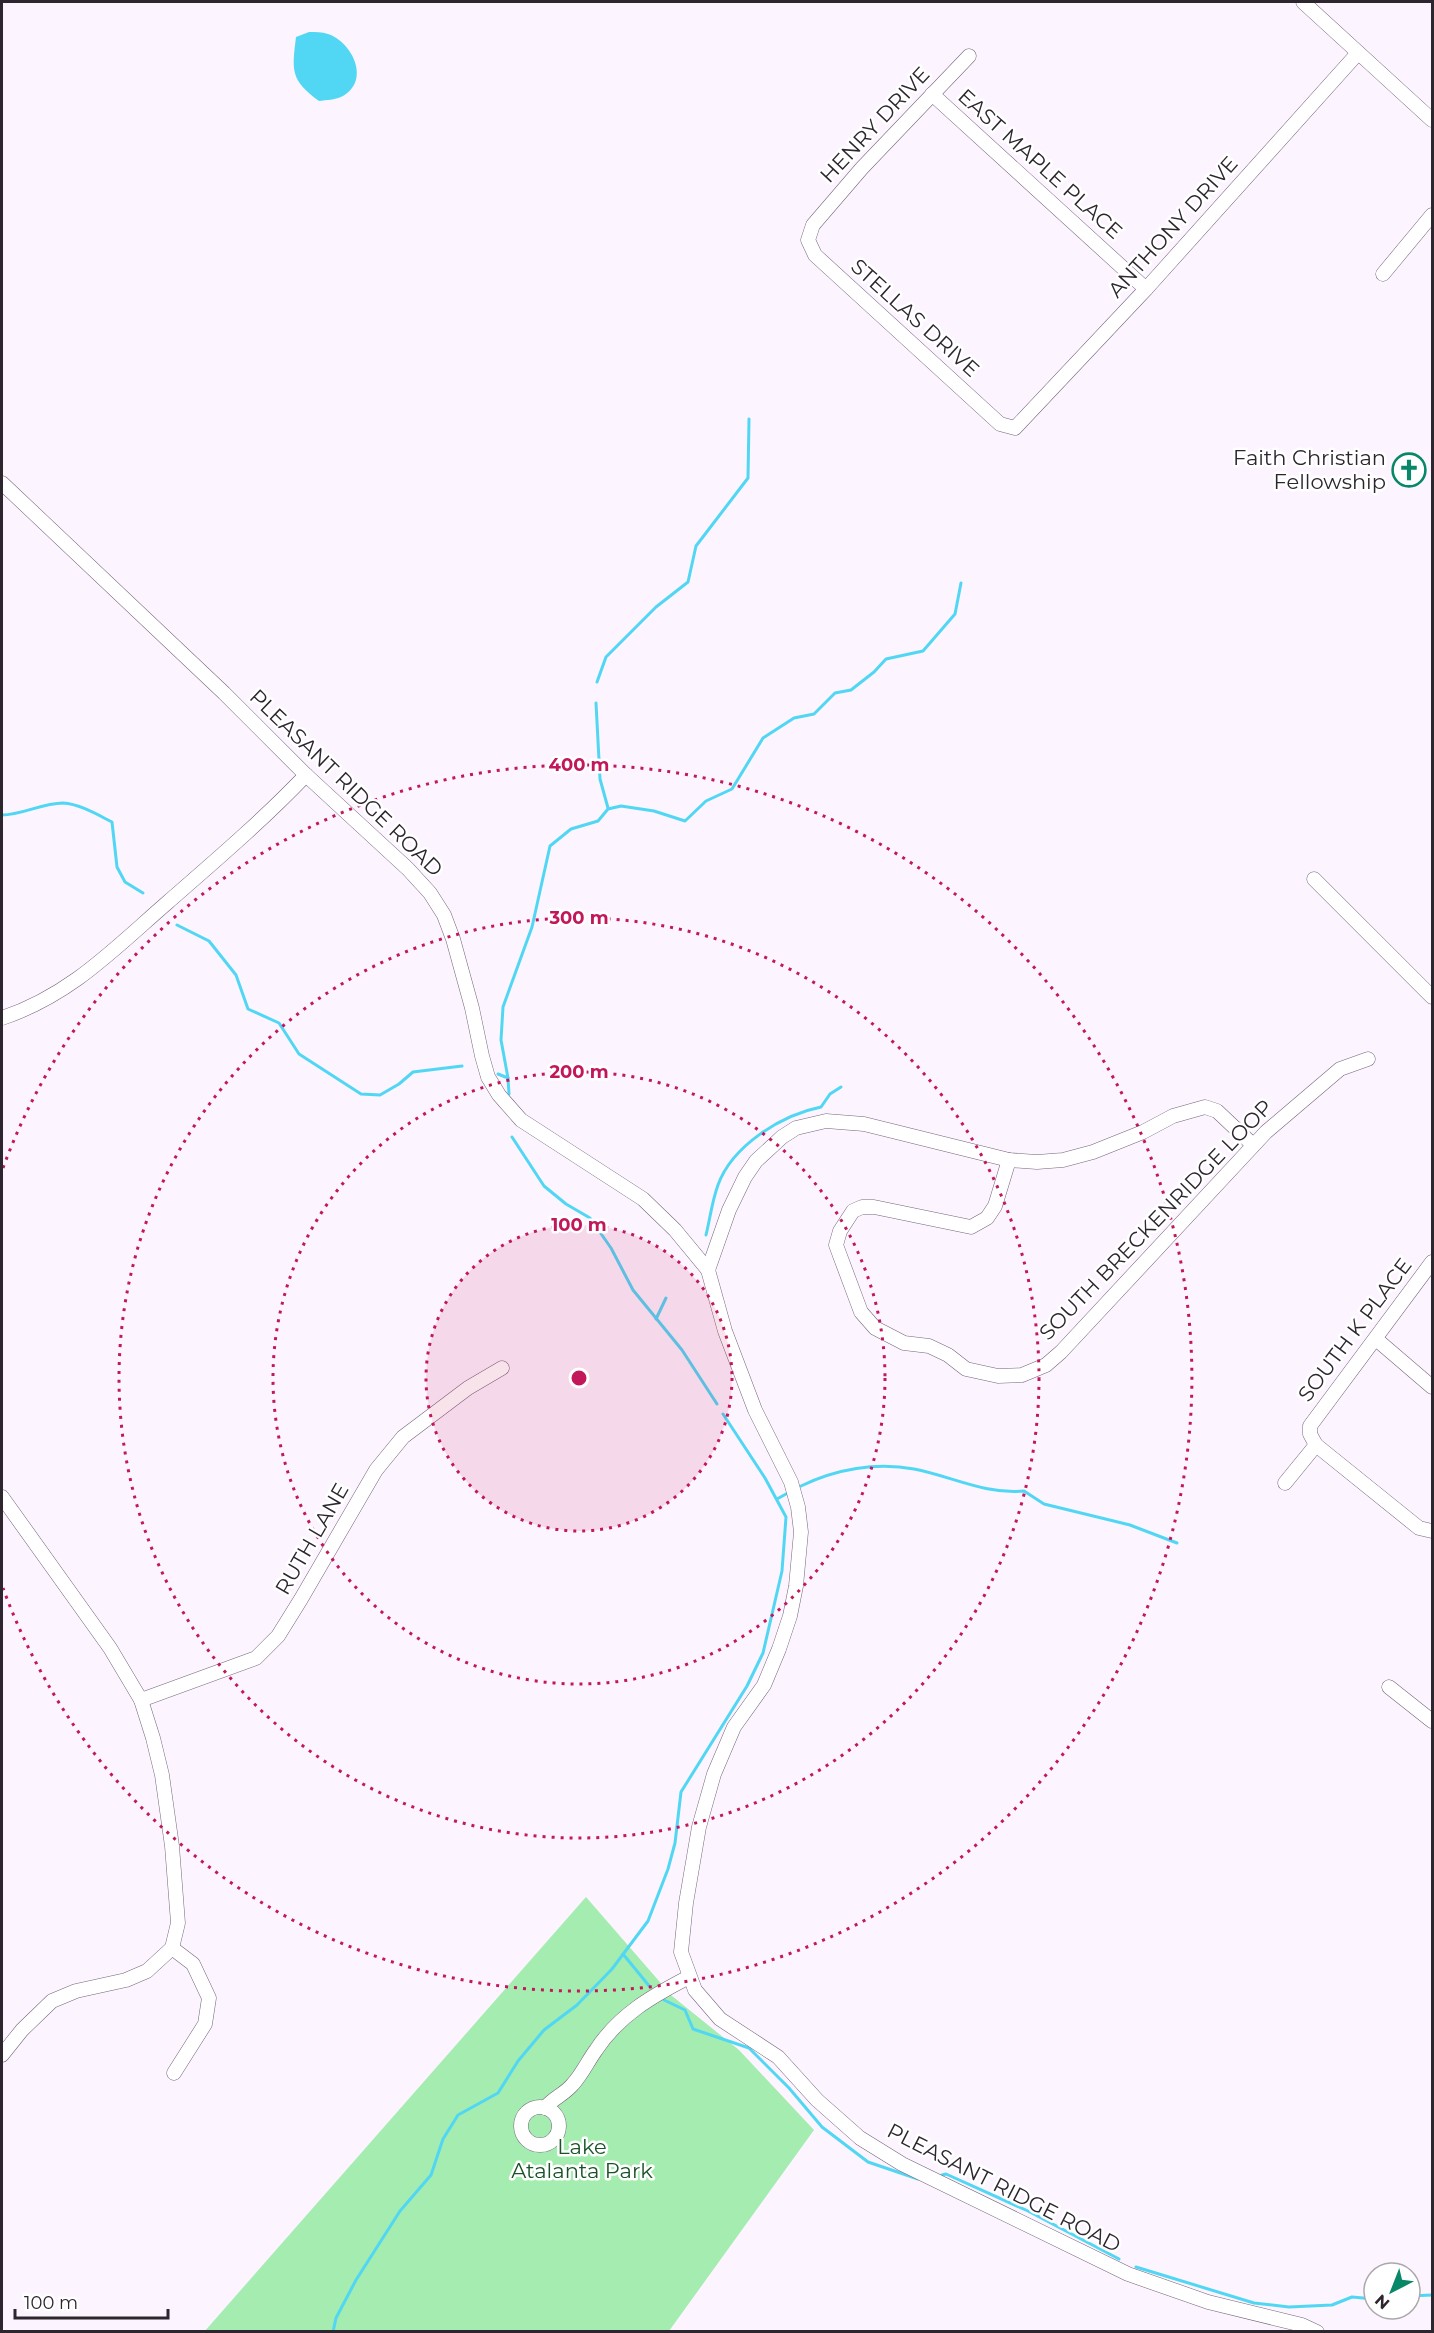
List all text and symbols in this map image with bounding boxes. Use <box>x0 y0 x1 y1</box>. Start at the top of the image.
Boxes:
street label: HENRY DRIVE <box>815 62 935 188</box>
street label: EAST MAPLE PLACE <box>953 83 1128 244</box>
street label: ANTHONY DRIVE <box>1103 151 1243 302</box>
street label: STELLAS DRIVE <box>846 253 985 382</box>
place label: Faith Christian Fellowship <box>1233 445 1386 494</box>
church icon: Faith Christian Fellowship <box>1391 452 1427 488</box>
street label: PLEASANT RIDGE ROAD <box>245 684 448 881</box>
text: 400 m <box>549 754 609 776</box>
text: 300 m <box>548 907 609 929</box>
text: 200 m <box>549 1061 609 1083</box>
street label: SOUTH BRECKENRIDGE LOOP <box>1034 1094 1277 1345</box>
text: 100 m <box>551 1214 607 1236</box>
street label: SOUTH K PLACE <box>1293 1253 1417 1406</box>
centre of rings <box>569 1368 589 1388</box>
street label: RUTH LANE <box>270 1479 354 1599</box>
street label: PLEASANT RIDGE ROAD <box>883 2118 1125 2257</box>
park label: Lake Atalanta Park <box>511 2134 653 2183</box>
north arrow <box>1362 2261 1422 2321</box>
scale bar <box>15 2282 168 2320</box>
text: N <box>1371 2290 1393 2313</box>
text: 100 m <box>24 2292 78 2314</box>

